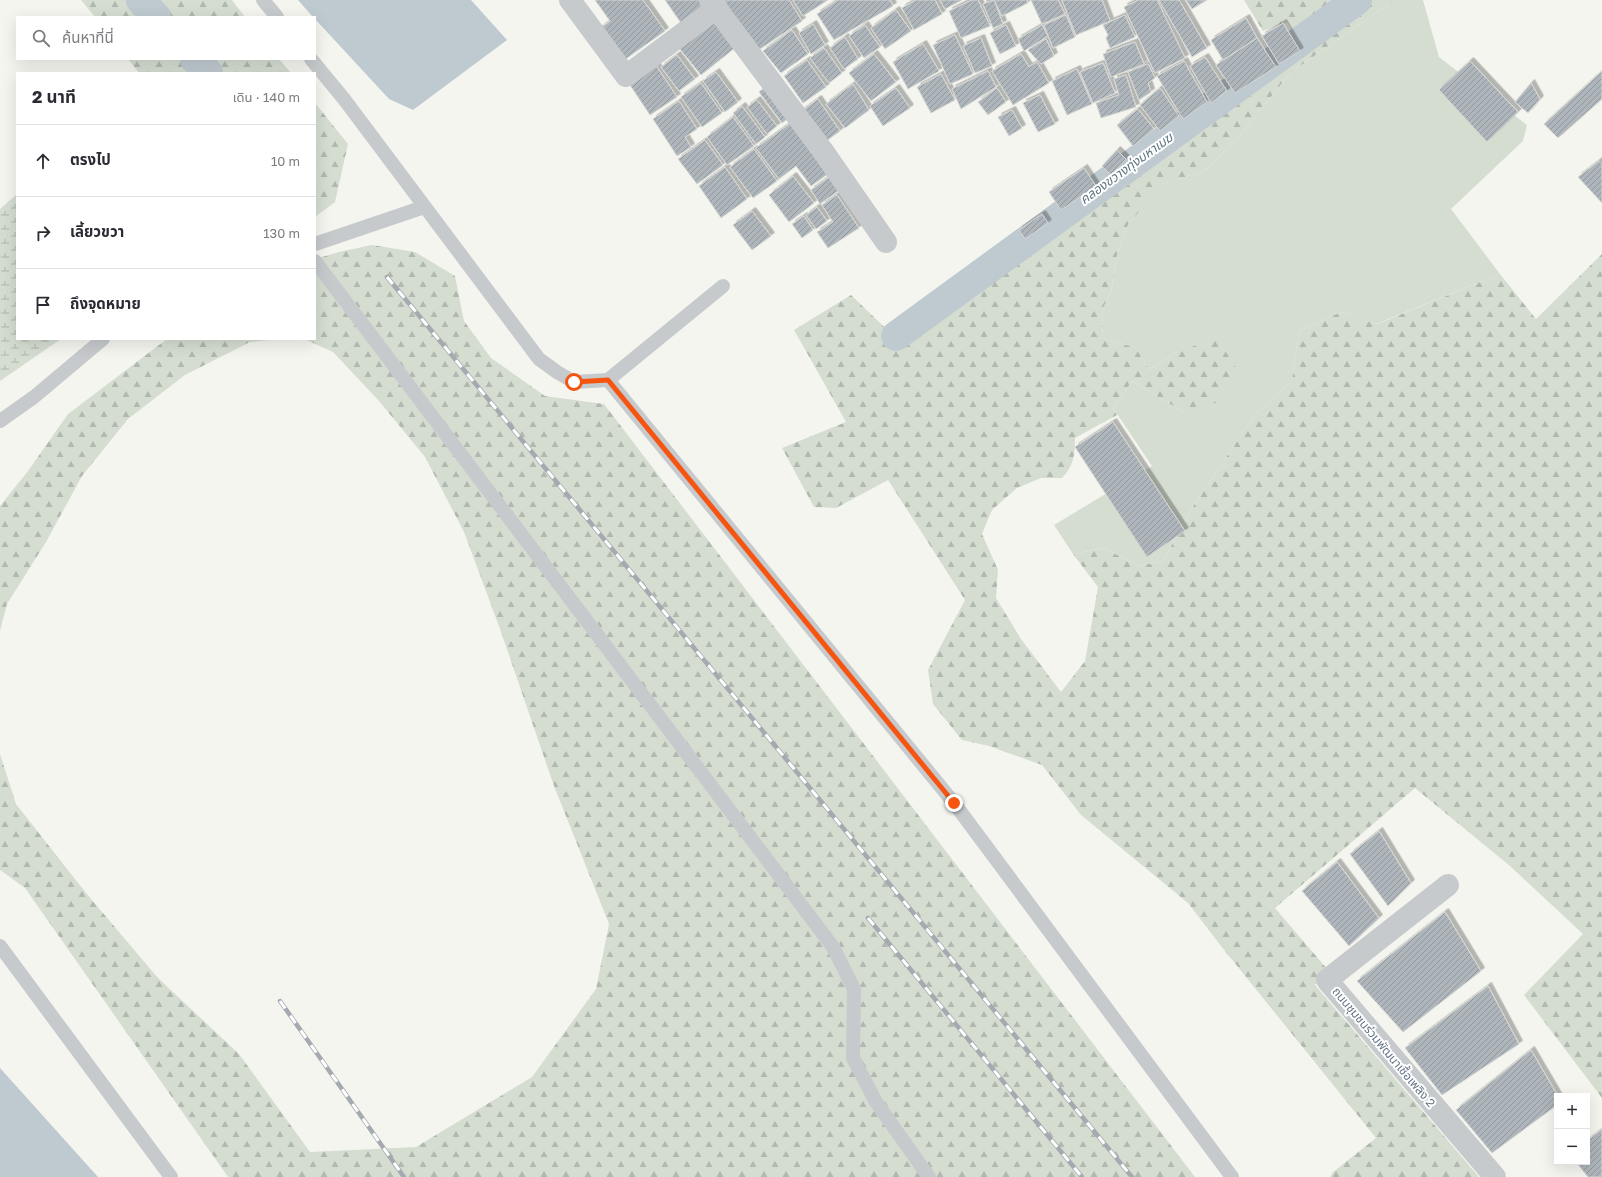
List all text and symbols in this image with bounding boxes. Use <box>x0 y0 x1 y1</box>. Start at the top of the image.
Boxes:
search box <box>16 16 316 60</box>
icon: search <box>30 27 52 49</box>
text: ค้นหาที่นี่ <box>62 28 114 46</box>
text: 2 นาที <box>32 86 76 107</box>
text: เดิน · 140 m <box>233 89 300 105</box>
water label: คลองขวางทุ่งมหาเมฆ <box>1076 128 1177 208</box>
icon: ahead <box>32 150 54 172</box>
text: ตรงไป <box>70 150 111 168</box>
text: 10 m <box>271 153 300 169</box>
icon: right <box>32 222 54 244</box>
text: เลี้ยวขวา <box>70 222 124 240</box>
text: 130 m <box>263 225 300 241</box>
icon: arrive <box>32 294 54 316</box>
text: ถึงจุดหมาย <box>70 294 141 312</box>
route start <box>565 373 583 391</box>
route end <box>945 794 963 812</box>
street label: ถนนชุมชนร่วมพัฒนาเชื้อเพลิง 2 <box>1329 983 1439 1110</box>
map controls <box>1554 1093 1590 1165</box>
button: + <box>1554 1093 1590 1129</box>
button: − <box>1554 1129 1590 1165</box>

